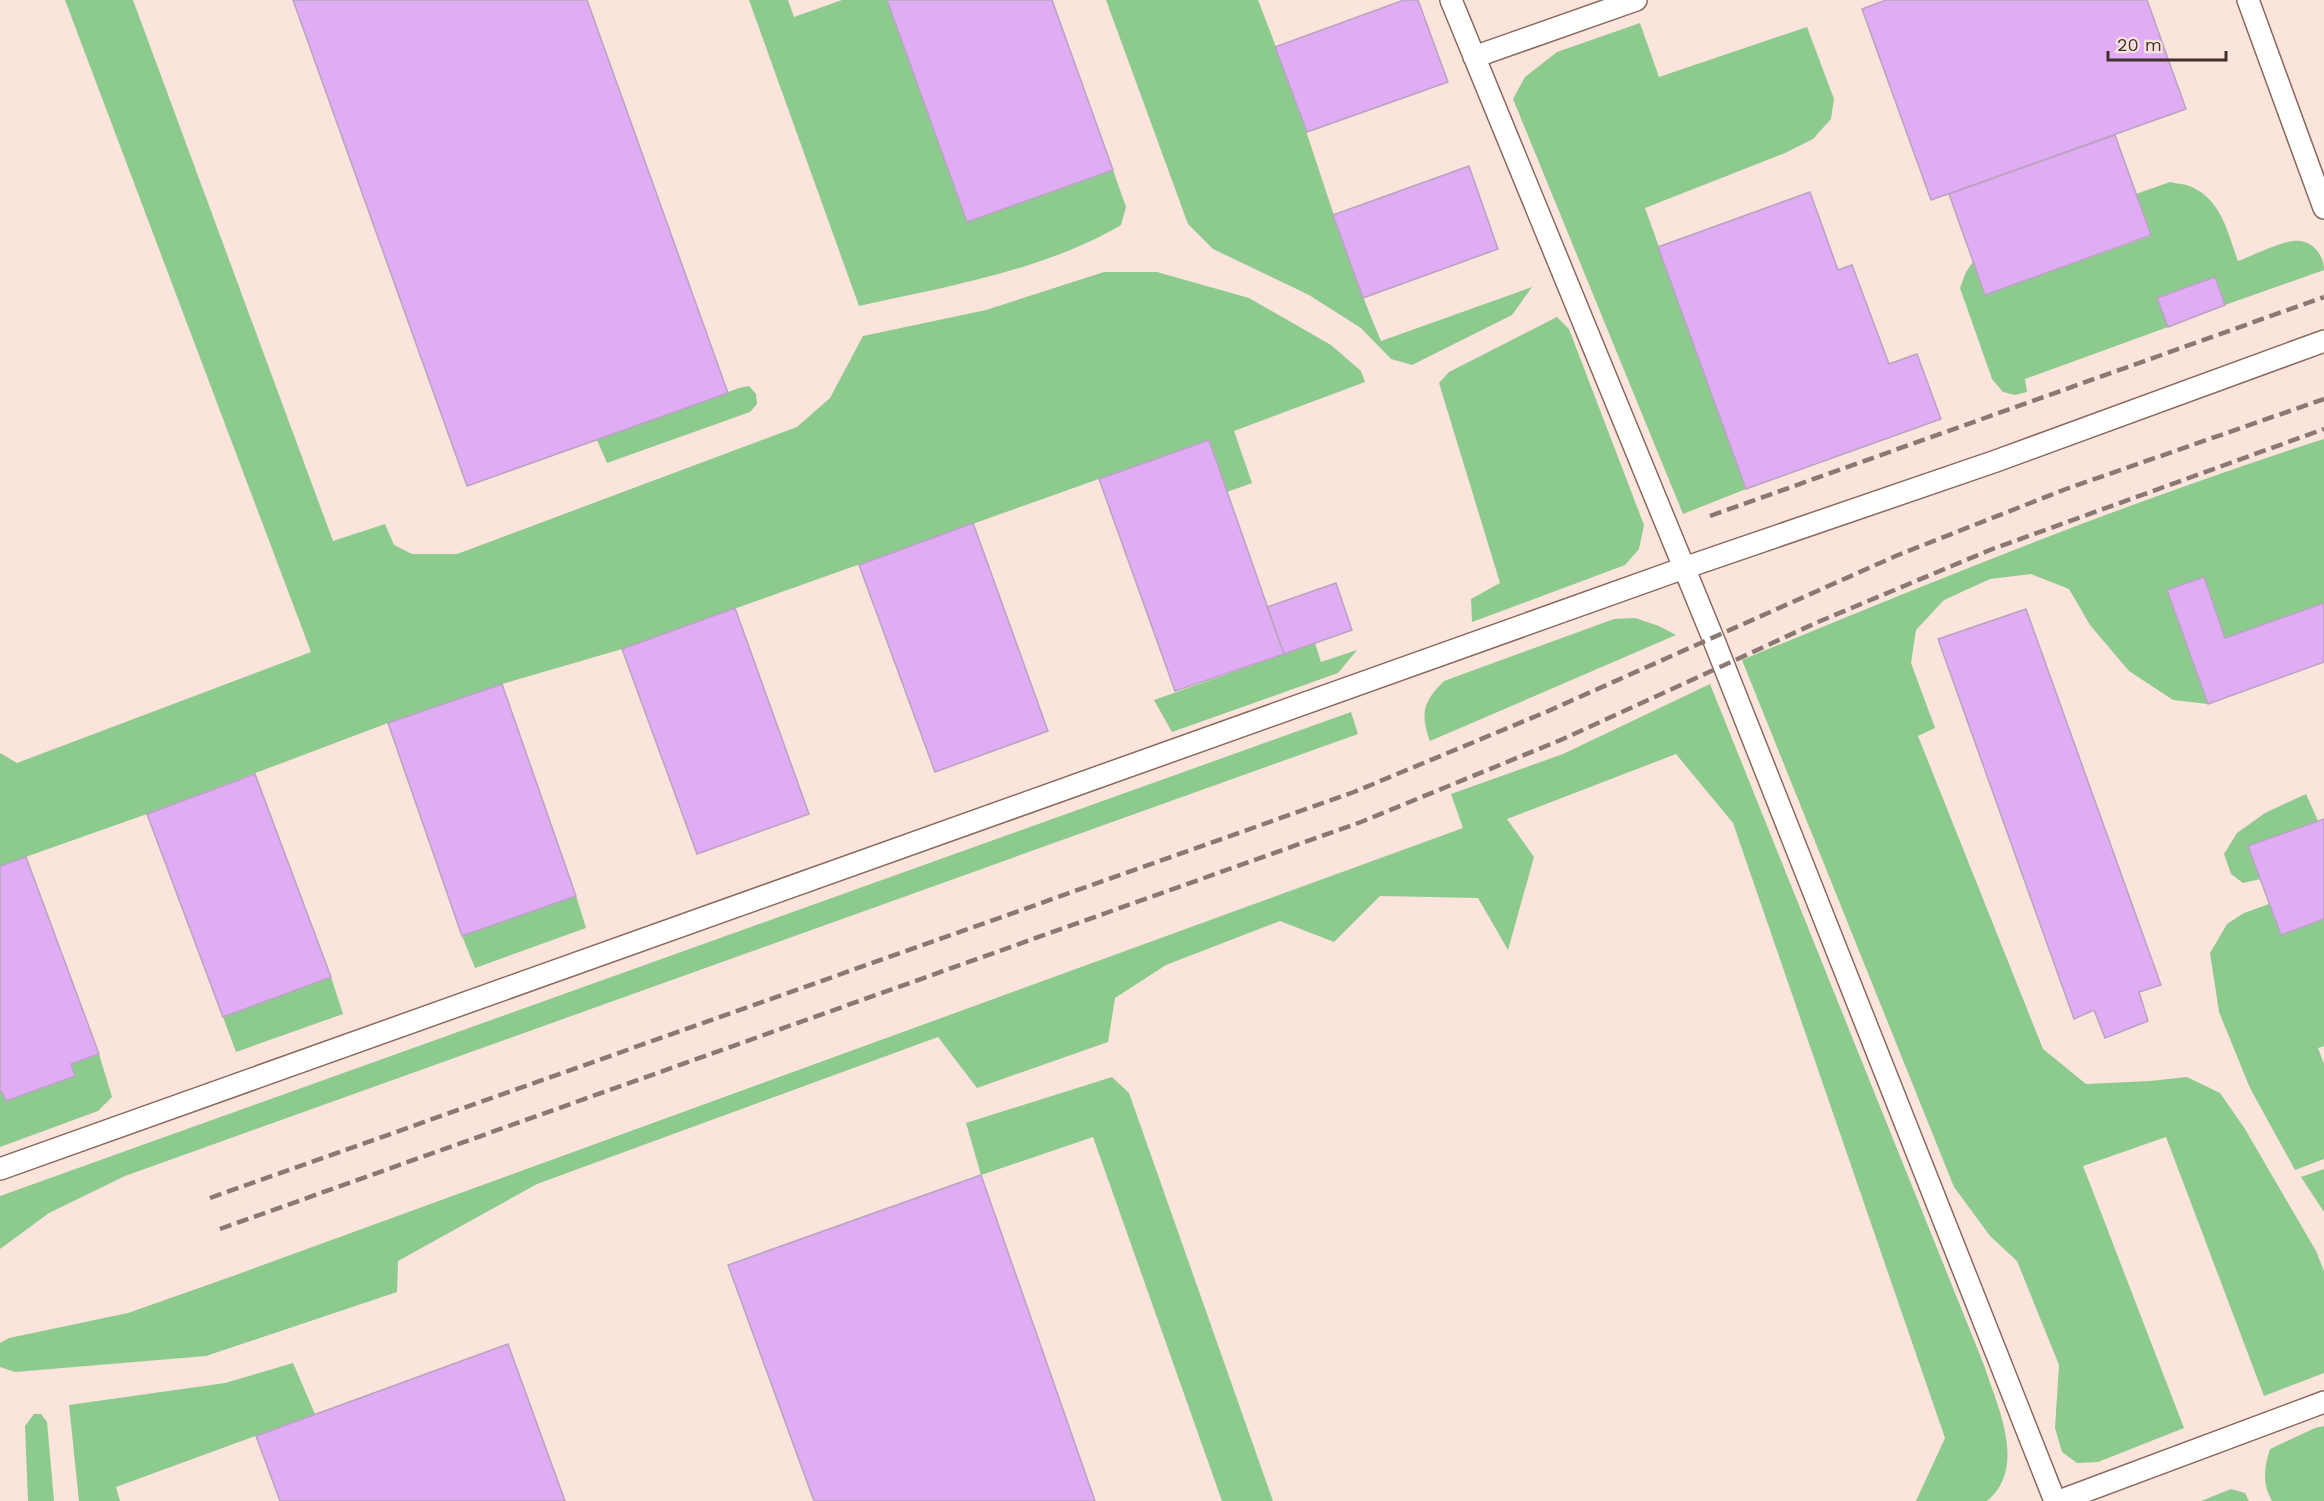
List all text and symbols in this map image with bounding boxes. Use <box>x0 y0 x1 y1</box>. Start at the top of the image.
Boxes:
scale bar <box>2108 24 2226 62</box>
text: 20 m <box>2117 34 2162 55</box>

